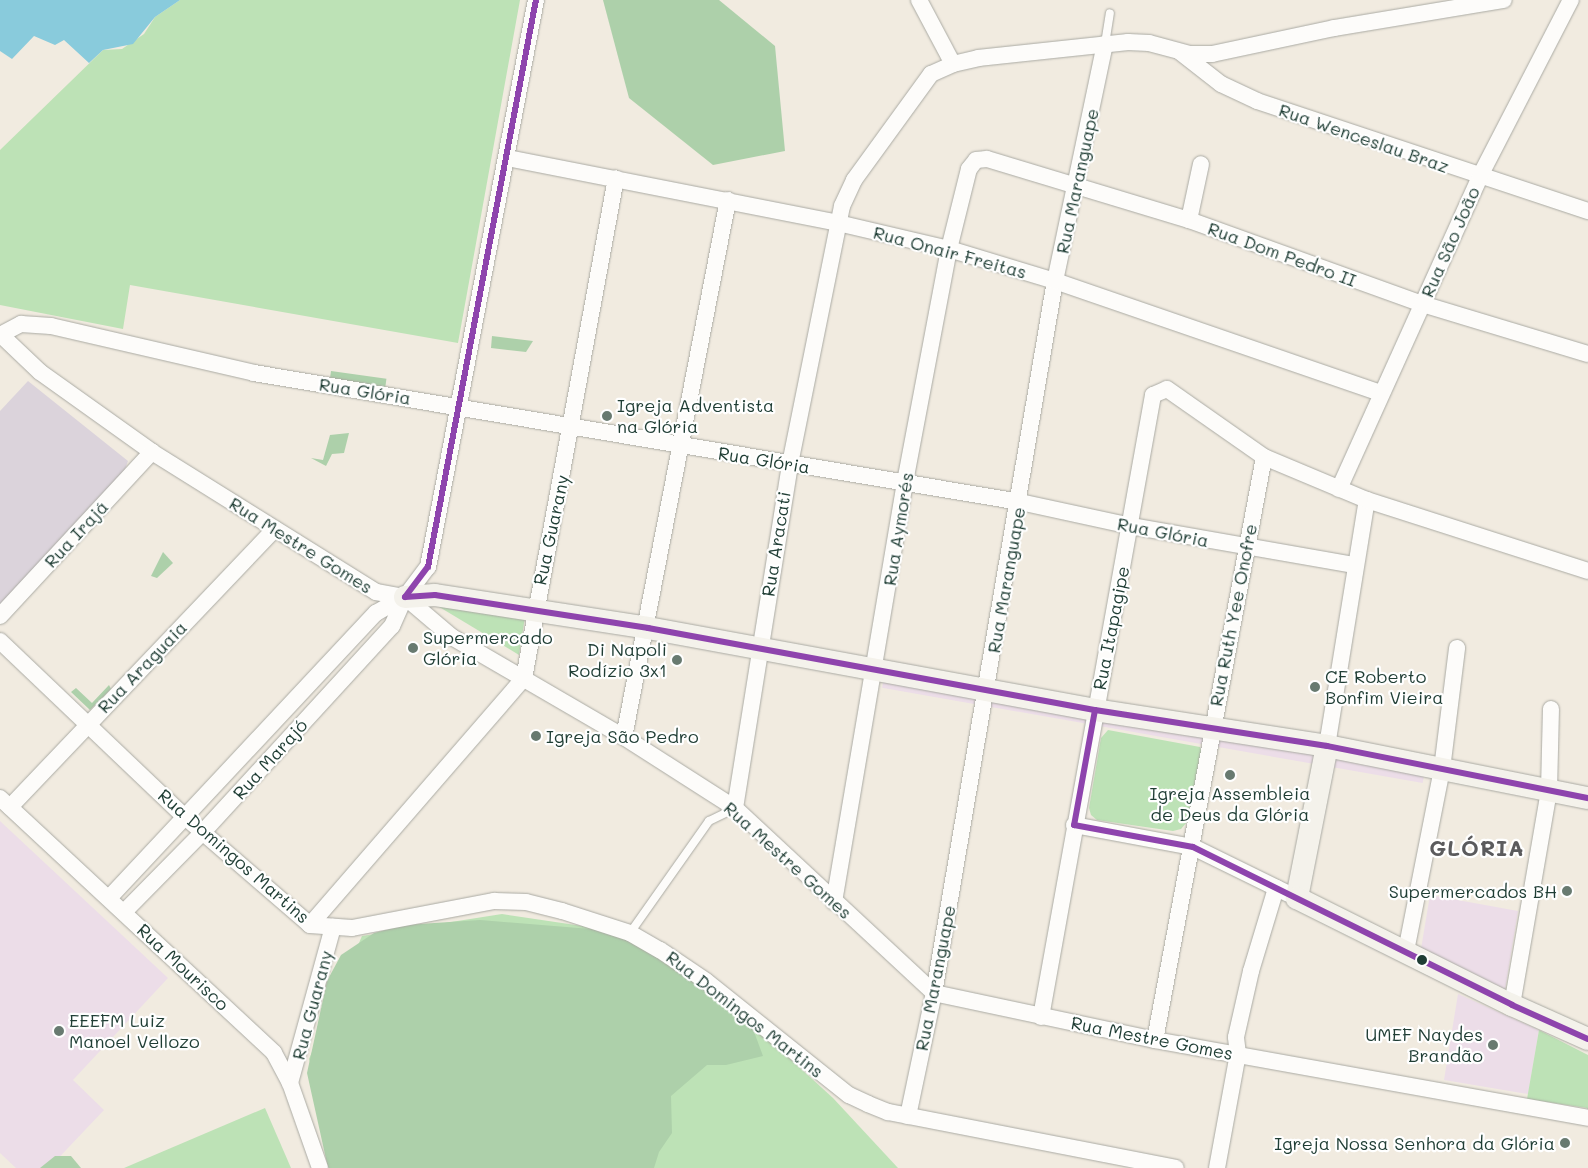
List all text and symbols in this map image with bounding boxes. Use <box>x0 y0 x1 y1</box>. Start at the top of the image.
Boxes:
street label: Rua Wenceslau Braz <box>1276 99 1452 177</box>
street label: Rua Maranguape <box>1051 106 1103 256</box>
street label: Rua São João <box>1416 183 1484 301</box>
street label: Rua Dom Pedro II <box>1205 217 1359 291</box>
street label: Rua Onair Freitas <box>871 221 1029 283</box>
street label: Rua Glória <box>318 373 412 409</box>
place label: Igreja Adventista na Glória <box>617 395 774 438</box>
marker: Igreja Adventista na Glória <box>601 410 613 422</box>
street label: Rua Glória <box>717 442 811 478</box>
street label: Rua Aymorés <box>878 471 918 587</box>
street label: Rua Guarany <box>529 473 573 587</box>
street label: Rua Aracati <box>757 490 795 598</box>
street label: Rua Mestre Gomes <box>225 492 377 598</box>
street label: Rua Irajá <box>40 496 112 572</box>
street label: Rua Maranguape <box>983 505 1029 655</box>
street label: Rua Glória <box>1115 513 1211 551</box>
street label: Rua Ruth Yee Onofre <box>1205 522 1261 708</box>
street label: Rua Itapagipe <box>1088 564 1134 692</box>
street label: Rua Araguaia <box>93 617 191 717</box>
place label: Supermercado Glória <box>423 627 553 670</box>
place label: Di Napoli Rodízio 3x1 <box>568 639 667 682</box>
marker: Supermercado Glória <box>407 642 419 654</box>
marker: Di Napoli Rodízio 3x1 <box>671 654 683 666</box>
place label: CE Roberto Bonfim Vieira <box>1325 666 1443 709</box>
marker: CE Roberto Bonfim Vieira <box>1309 681 1321 693</box>
street label: Rua Marajó <box>228 714 312 804</box>
place label: Igreja São Pedro <box>546 725 699 747</box>
marker: Igreja São Pedro <box>530 730 542 742</box>
marker: Igreja Assembleia de Deus da Glória <box>1224 769 1236 781</box>
place label: Igreja Assembleia de Deus da Glória <box>1150 783 1310 826</box>
street label: Rua Domingos Martins <box>154 784 314 928</box>
street label: Rua Mestre Gomes <box>720 797 856 923</box>
district label: GLÓRIA <box>1429 835 1525 861</box>
place label: Supermercados BH <box>1389 880 1557 902</box>
marker: Supermercados BH <box>1561 885 1573 897</box>
street label: Rua Maranguape <box>910 903 960 1053</box>
street label: Rua Mourisco <box>133 919 233 1015</box>
street label: Rua Domingos Martins <box>662 946 828 1082</box>
street label: Rua Guarany <box>287 948 337 1062</box>
unlabelled marker <box>1417 955 1427 965</box>
place label: EEEFM Luiz Manoel Vellozo <box>69 1010 200 1052</box>
street label: Rua Mestre Gomes <box>1069 1012 1235 1064</box>
place label: UMEF Naydes Brandão <box>1365 1024 1483 1066</box>
marker: EEEFM Luiz Manoel Vellozo <box>53 1025 65 1037</box>
marker: UMEF Naydes Brandão <box>1487 1039 1499 1051</box>
place label: Igreja Nossa Senhora da Glória <box>1274 1132 1555 1154</box>
marker: Igreja Nossa Senhora da Glória <box>1559 1137 1571 1149</box>

